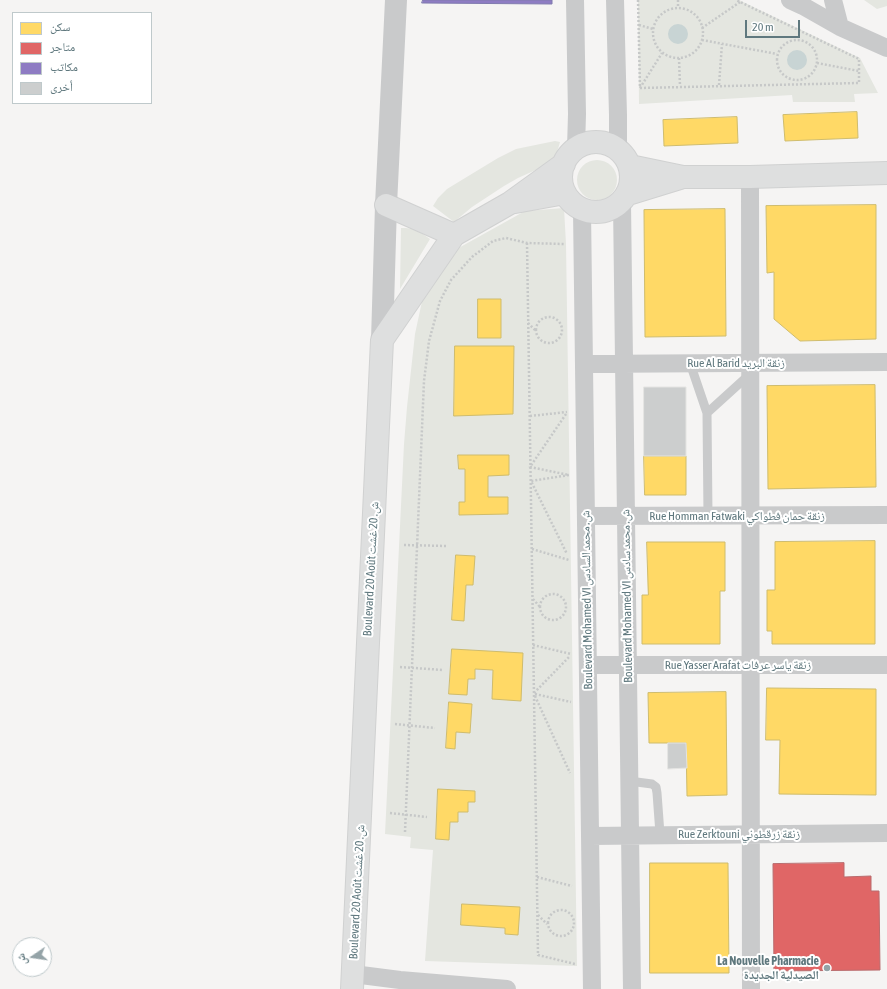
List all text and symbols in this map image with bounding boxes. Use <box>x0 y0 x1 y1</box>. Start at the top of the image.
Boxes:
legend <box>12 12 152 104</box>
scale bar <box>747 12 802 38</box>
text: سكن <box>50 20 70 34</box>
text: 20 m <box>752 20 774 34</box>
text: متاجر <box>50 40 75 54</box>
text: مكاتب <box>50 60 78 74</box>
text: أخرى <box>50 80 73 94</box>
street label: Rue Al Barid زنقة البريد <box>687 356 785 370</box>
street label: Boulevard 20 Août ش. 20 غشت <box>360 501 382 637</box>
street label: Boulevard Mohamed VI ش. محمد سادس <box>618 509 636 683</box>
street label: Rue Homman Fatwaki زنقة حمان فطواكي <box>649 509 825 523</box>
street label: Boulevard Mohamed VI ش. محمد السادس <box>578 510 596 690</box>
street label: Rue Yasser Arafat زنقة ياسر عرفات <box>665 658 811 672</box>
street label: Boulevard 20 Août ش. 20 غشت <box>346 824 368 960</box>
street label: Rue Zerktouni زنقة زرقطوني <box>678 827 800 841</box>
north arrow <box>12 937 52 977</box>
text: ش <box>14 952 28 967</box>
place label: La Nouvelle Pharmacie الصيدلية الجديدة <box>717 954 819 982</box>
marker: La Nouvelle Pharmacie الصيدلية الجديدة <box>822 963 832 973</box>

